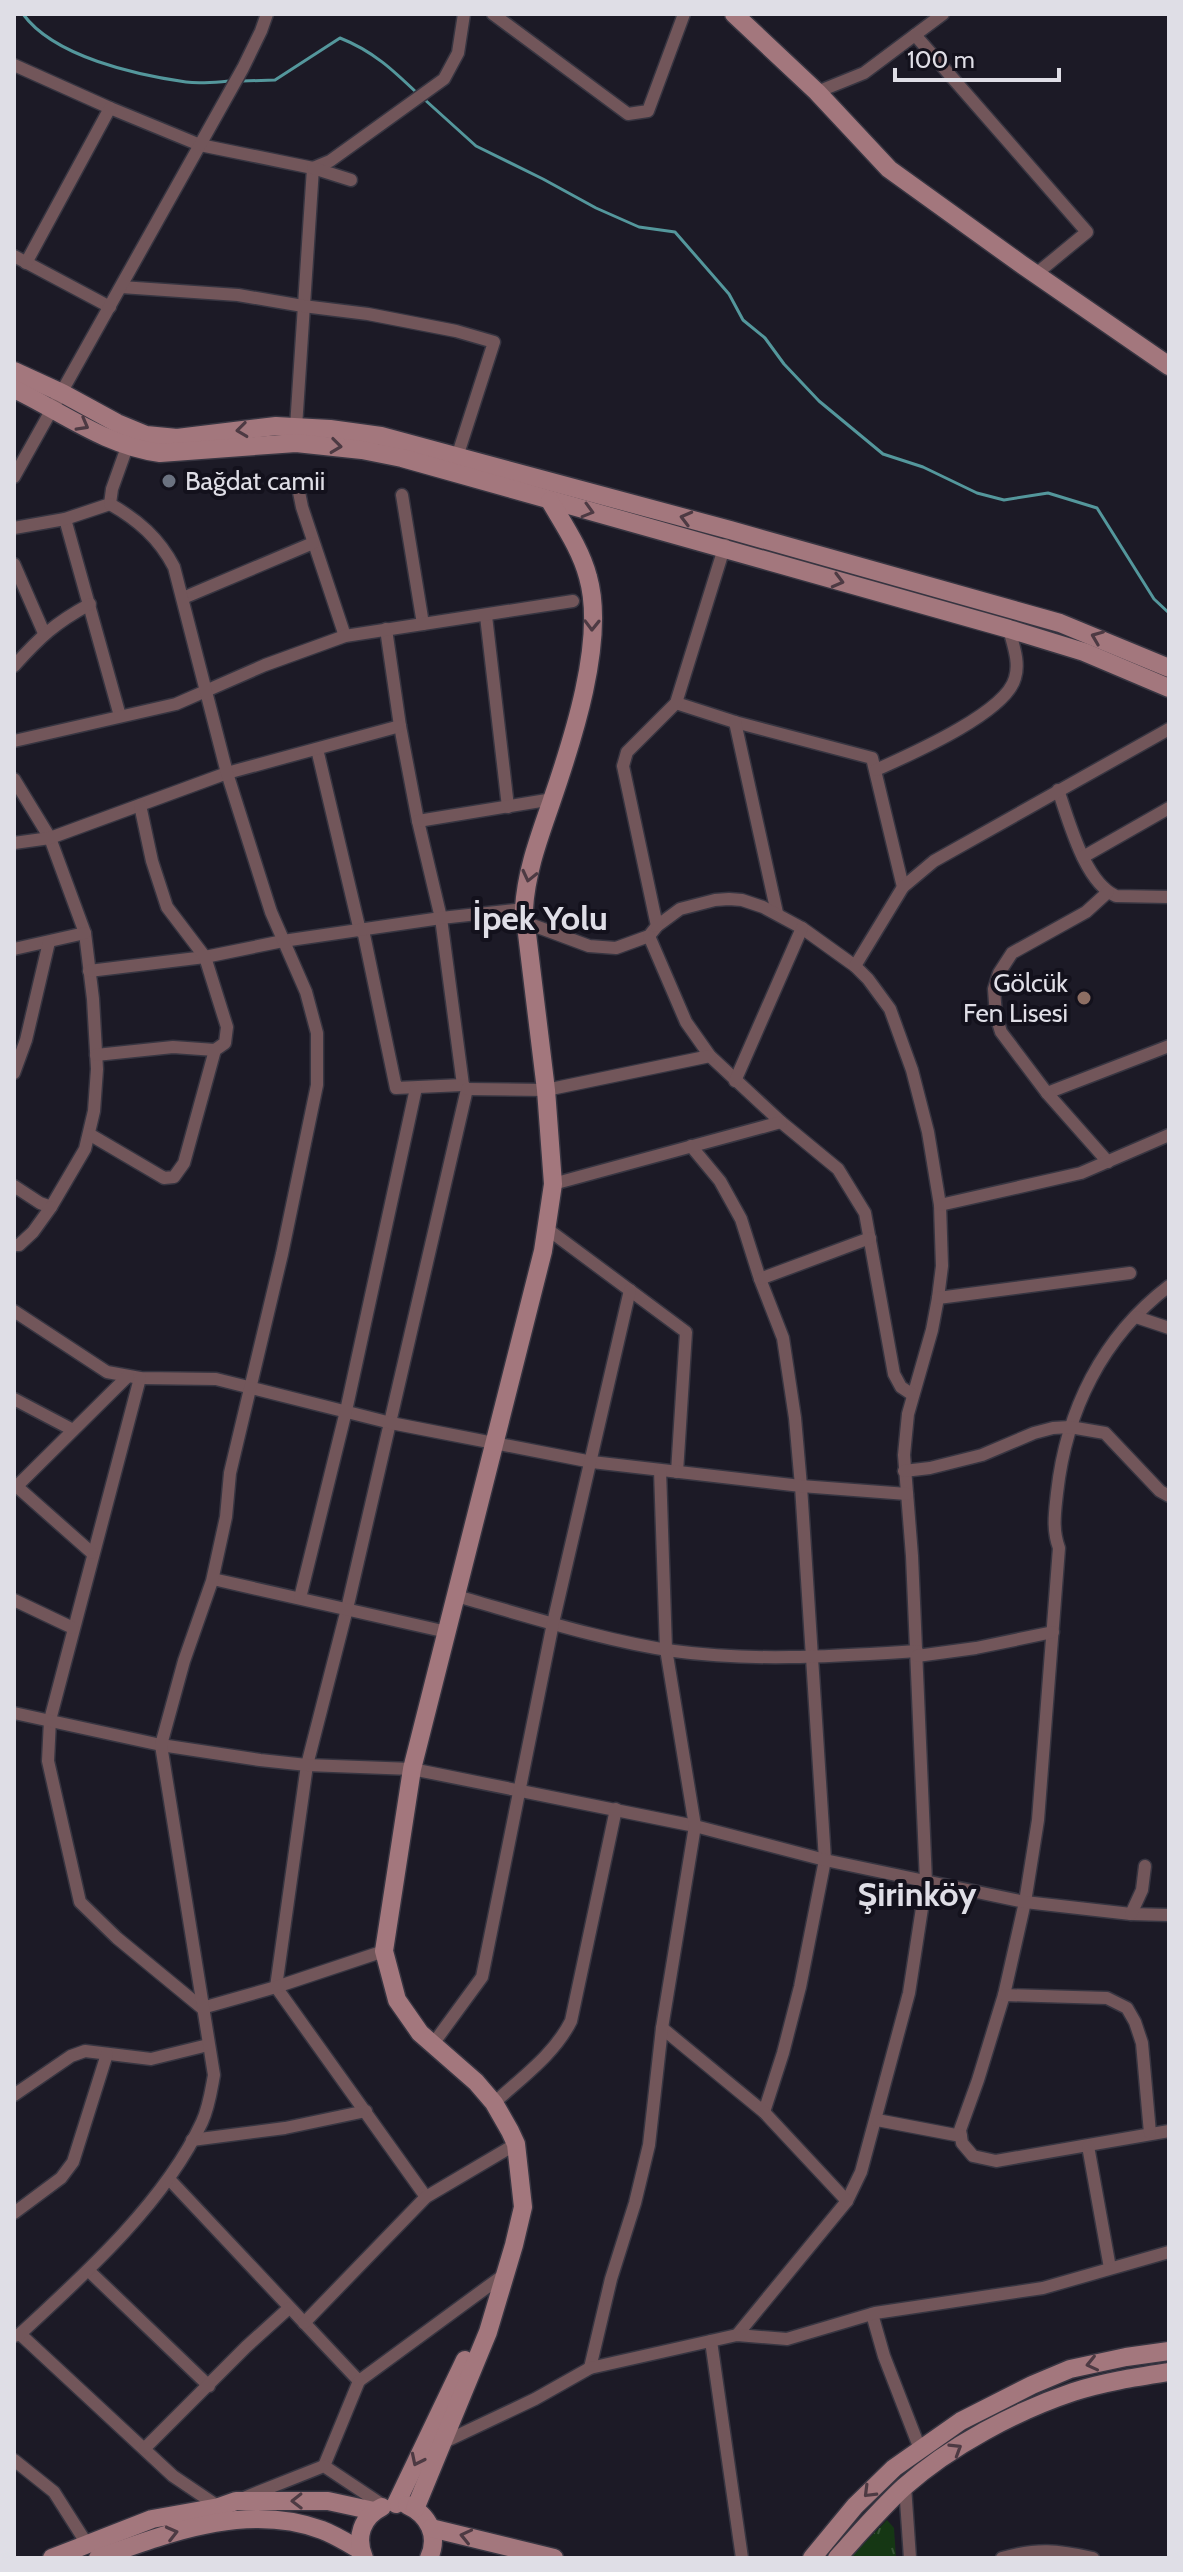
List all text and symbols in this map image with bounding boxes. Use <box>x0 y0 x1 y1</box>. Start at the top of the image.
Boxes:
scale bar <box>895 32 1059 82</box>
text: 100 m <box>907 45 975 74</box>
one-way arrow <box>74 415 89 431</box>
one-way arrow <box>235 422 248 439</box>
one-way arrow <box>329 437 343 454</box>
place label: Bağdat camii <box>185 465 325 497</box>
marker: Bağdat camii <box>160 472 178 490</box>
one-way arrow <box>580 502 594 518</box>
one-way arrow <box>680 511 694 527</box>
one-way arrow <box>831 572 845 589</box>
one-way arrow <box>584 619 601 632</box>
one-way arrow <box>1091 631 1105 647</box>
one-way arrow <box>521 869 538 883</box>
district label: İpek Yolu <box>472 897 608 939</box>
place label: Gölcük Fen Lisesi <box>963 967 1068 1029</box>
marker: Gölcük Fen Lisesi <box>1075 989 1093 1007</box>
district label: Şirinköy <box>857 1873 977 1915</box>
one-way arrow <box>1086 2355 1100 2372</box>
one-way arrow <box>948 2444 962 2459</box>
one-way arrow <box>411 2452 427 2466</box>
one-way arrow <box>864 2483 878 2497</box>
one-way arrow <box>290 2492 303 2510</box>
one-way arrow <box>165 2526 179 2543</box>
one-way arrow <box>459 2528 473 2545</box>

